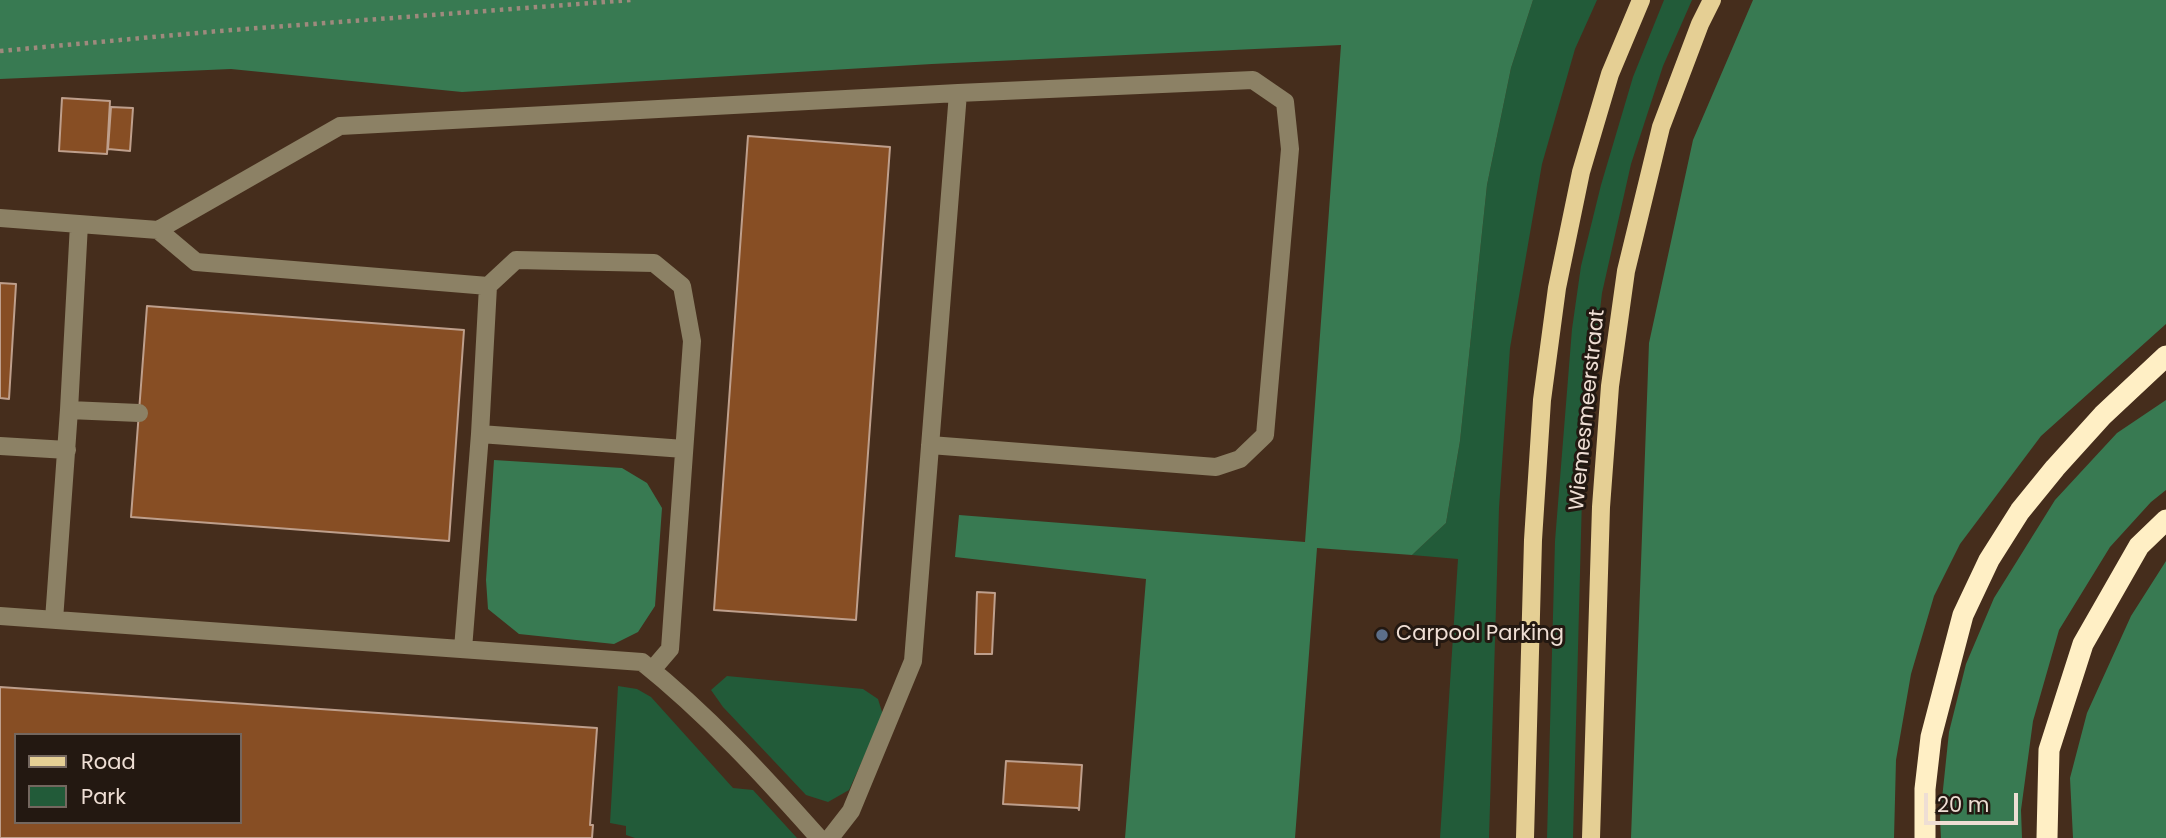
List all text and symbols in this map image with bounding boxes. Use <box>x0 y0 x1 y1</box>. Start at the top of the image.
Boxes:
street label: Wiemesmeerstraat <box>1565 308 1611 512</box>
place label: Carpool Parking <box>1396 622 1564 648</box>
marker: Carpool Parking <box>1374 627 1390 643</box>
legend <box>14 733 242 824</box>
text: Road <box>81 747 136 776</box>
scale bar <box>1928 778 2022 822</box>
text: Park <box>81 782 126 811</box>
text: 20 m <box>1937 790 1990 819</box>

